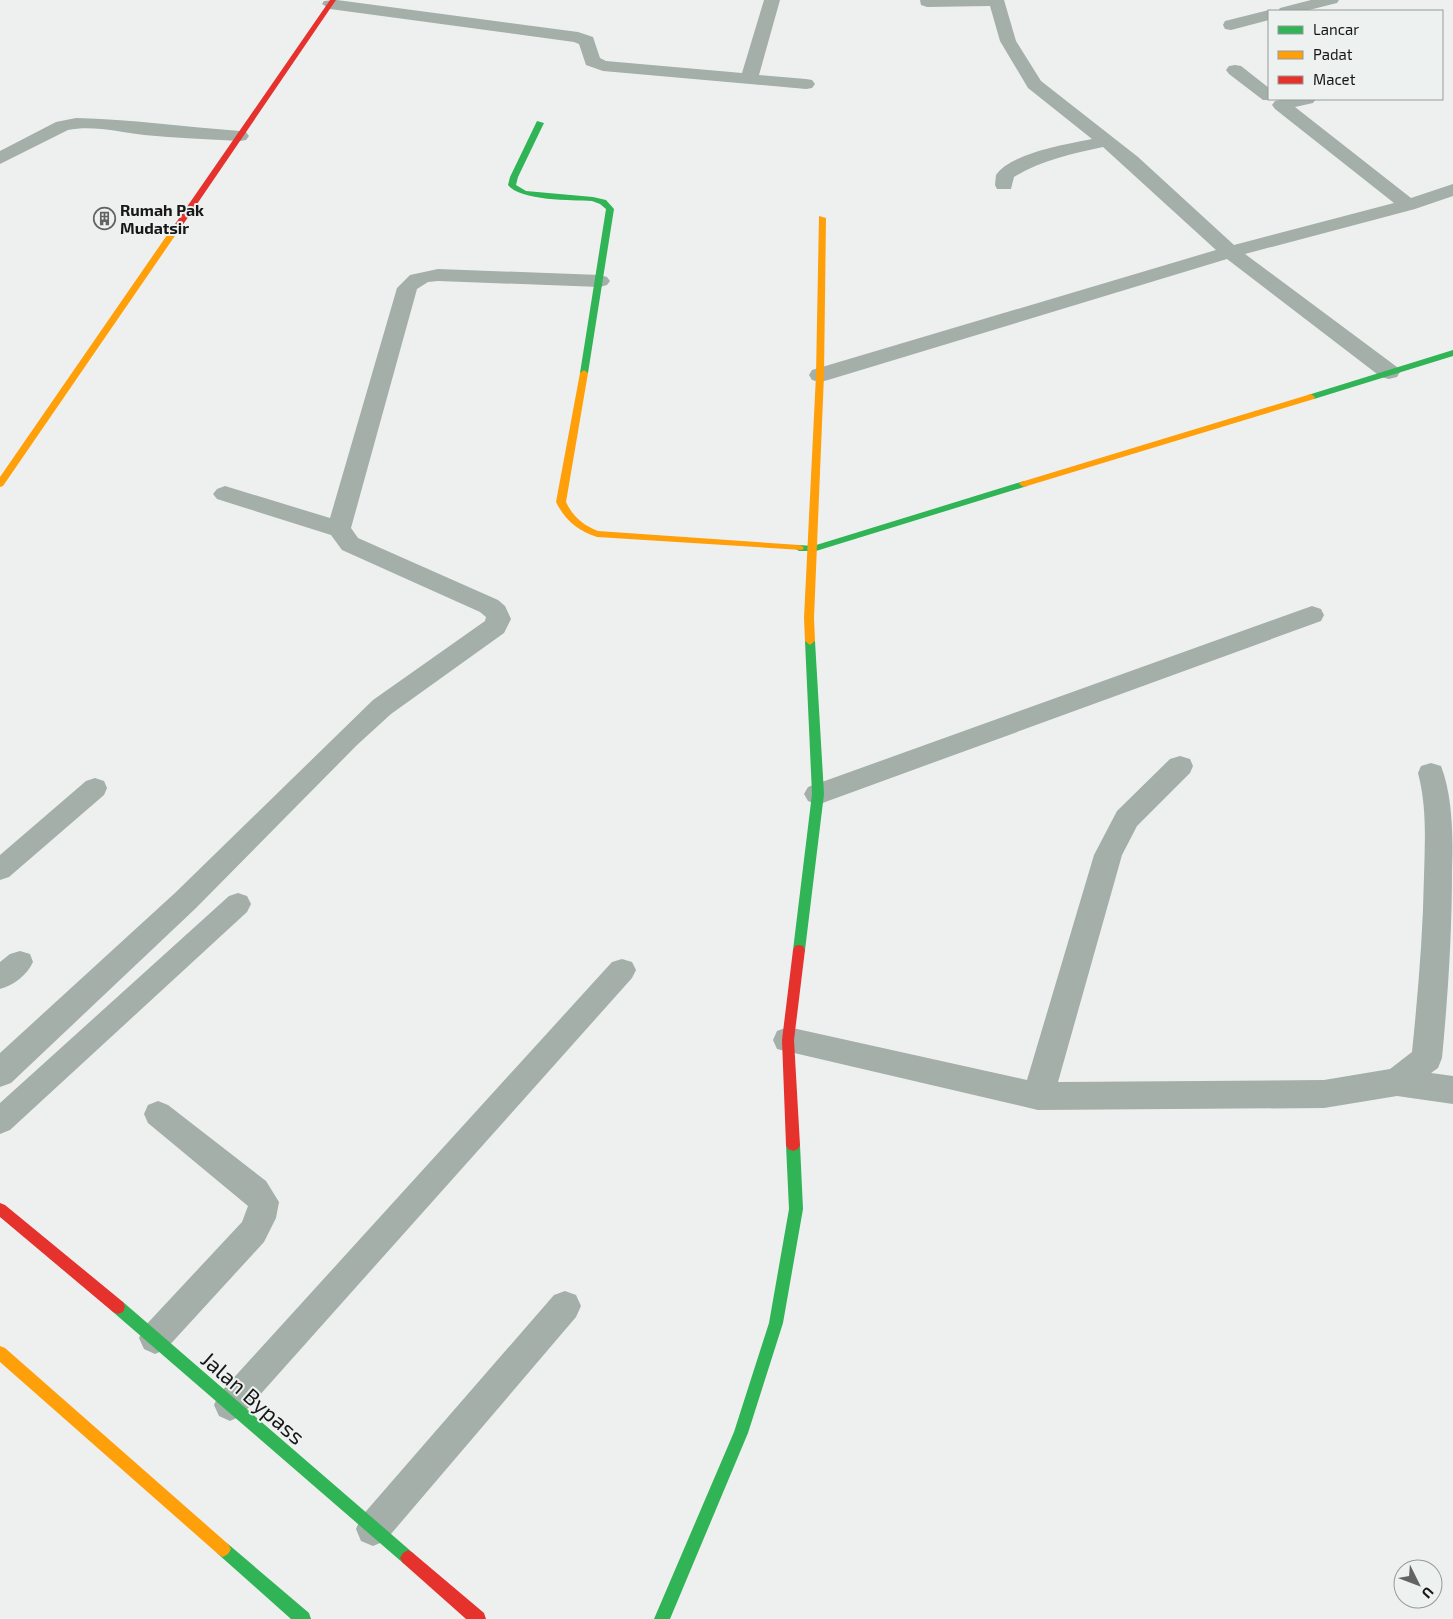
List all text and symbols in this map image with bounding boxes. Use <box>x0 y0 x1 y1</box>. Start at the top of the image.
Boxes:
legend <box>1268 10 1443 100</box>
text: Lancar <box>1313 20 1359 38</box>
text: Padat <box>1313 45 1353 63</box>
text: Macet <box>1313 70 1356 88</box>
place label: Rumah Pak Mudatsir <box>120 200 204 237</box>
building icon: Rumah Pak Mudatsir <box>92 207 116 231</box>
street label: Jalan Bypass <box>197 1345 311 1449</box>
north arrow <box>1393 1559 1443 1609</box>
text: U <box>1419 1584 1438 1602</box>

